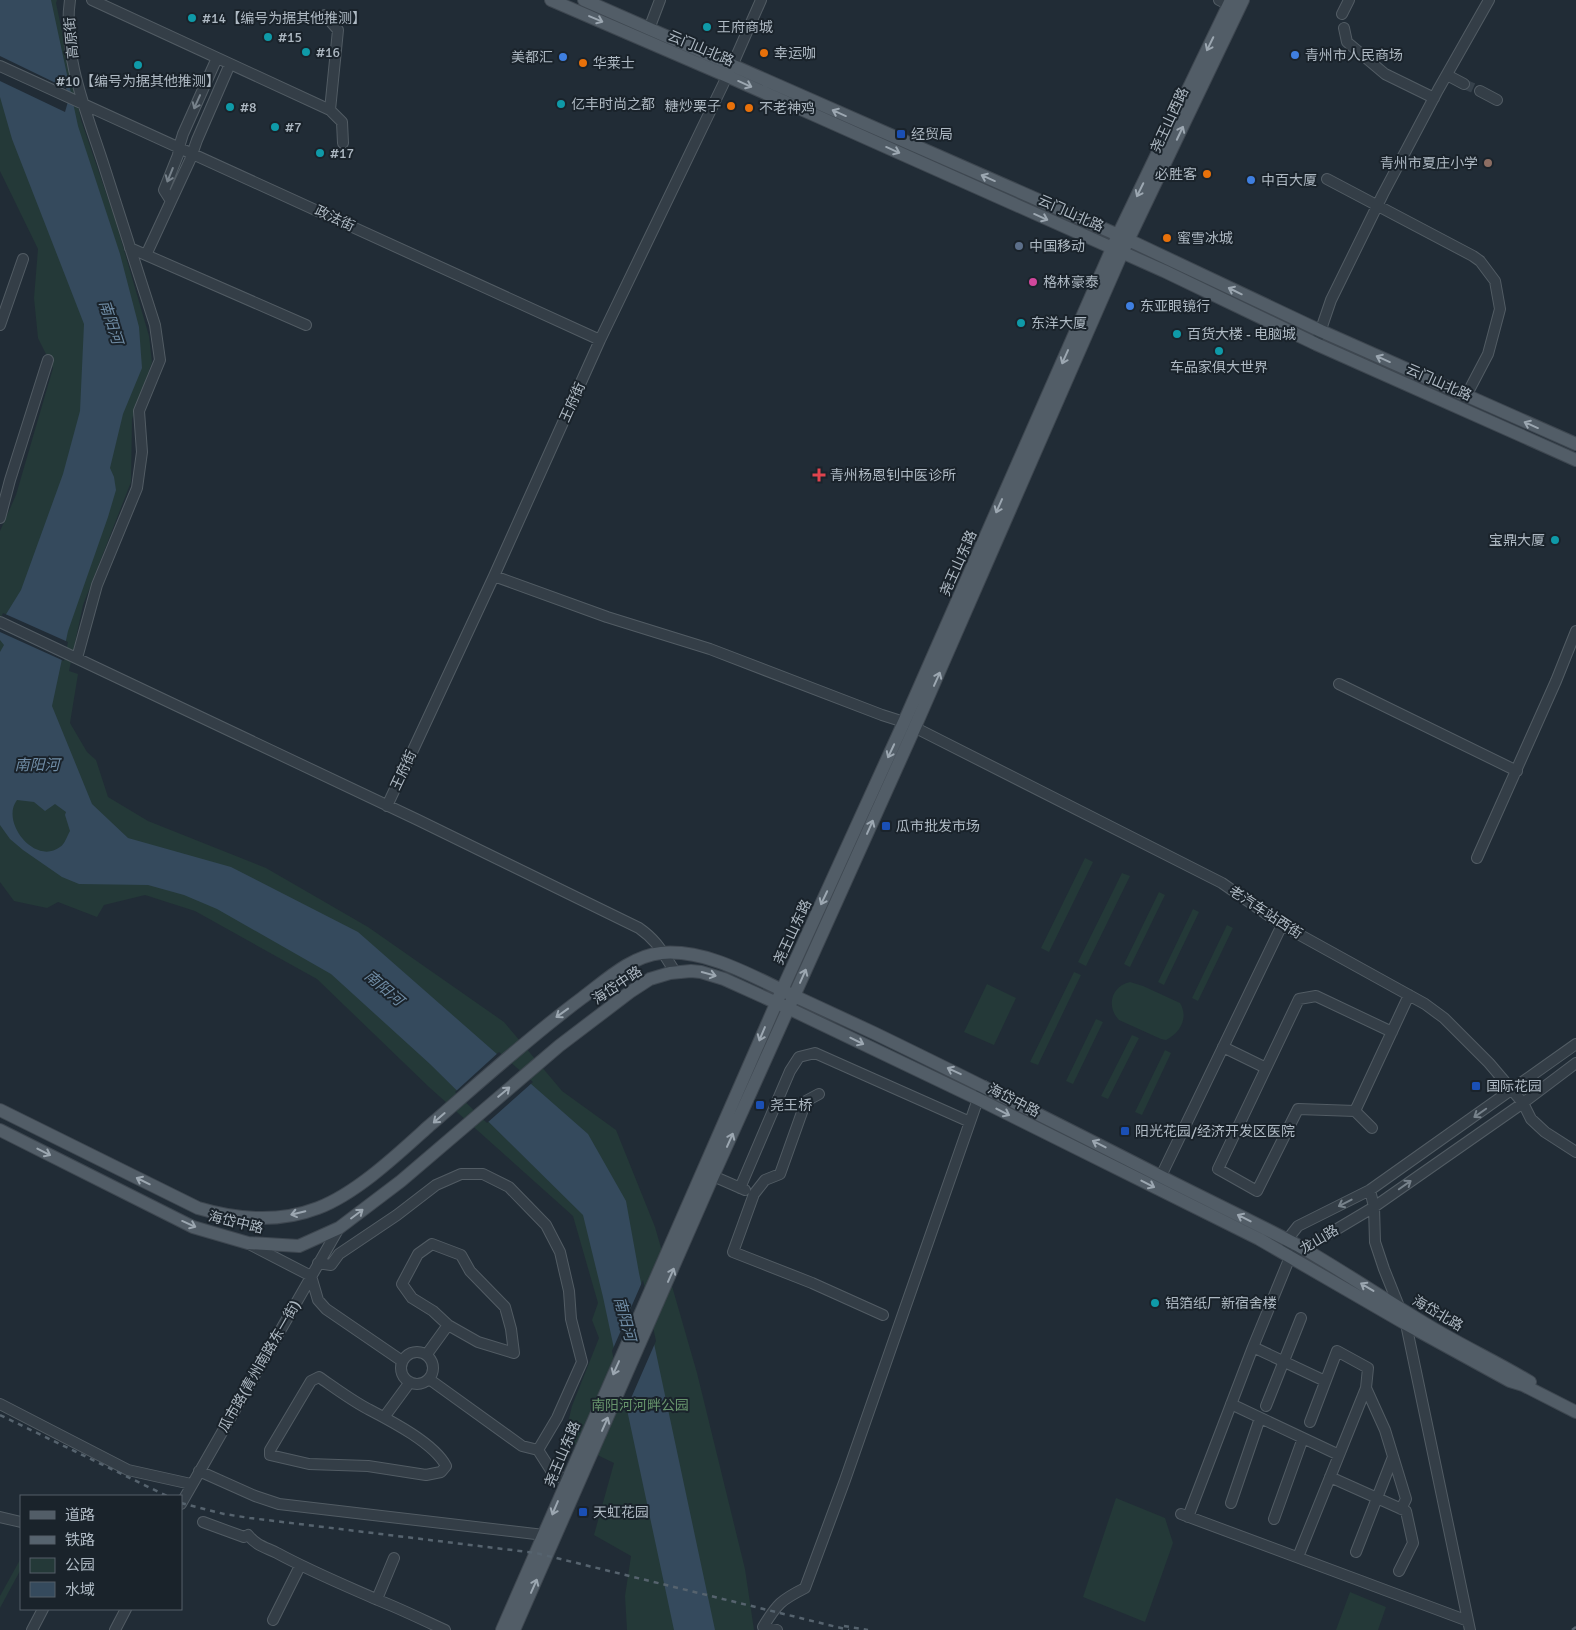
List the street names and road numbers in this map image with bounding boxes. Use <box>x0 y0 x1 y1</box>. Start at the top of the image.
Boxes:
street label: 高原街 <box>61 16 82 60</box>
street label: 云门山北路 <box>665 27 736 70</box>
street label: 尧王山西路 <box>1147 85 1192 156</box>
street label: 云门山北路 <box>1035 191 1106 235</box>
street label: 政法街 <box>312 202 357 235</box>
street label: 云门山北路 <box>1403 360 1474 404</box>
street label: 王府街 <box>556 380 589 425</box>
street label: 尧王山东路 <box>936 528 980 599</box>
street label: 王府街 <box>387 748 420 793</box>
street label: 老汽车站西街 <box>1226 882 1306 942</box>
street label: 尧王山东路 <box>770 897 815 968</box>
street label: 海岱中路 <box>589 963 645 1008</box>
street label: 海岱中路 <box>985 1080 1043 1121</box>
street label: 海岱中路 <box>207 1208 265 1237</box>
street label: 龙山路 <box>1297 1221 1342 1258</box>
street label: 海岱北路 <box>1409 1292 1466 1335</box>
street label: 瓜市路(青州南路东一街) <box>215 1297 304 1435</box>
street label: 尧王山东路 <box>541 1419 584 1490</box>

